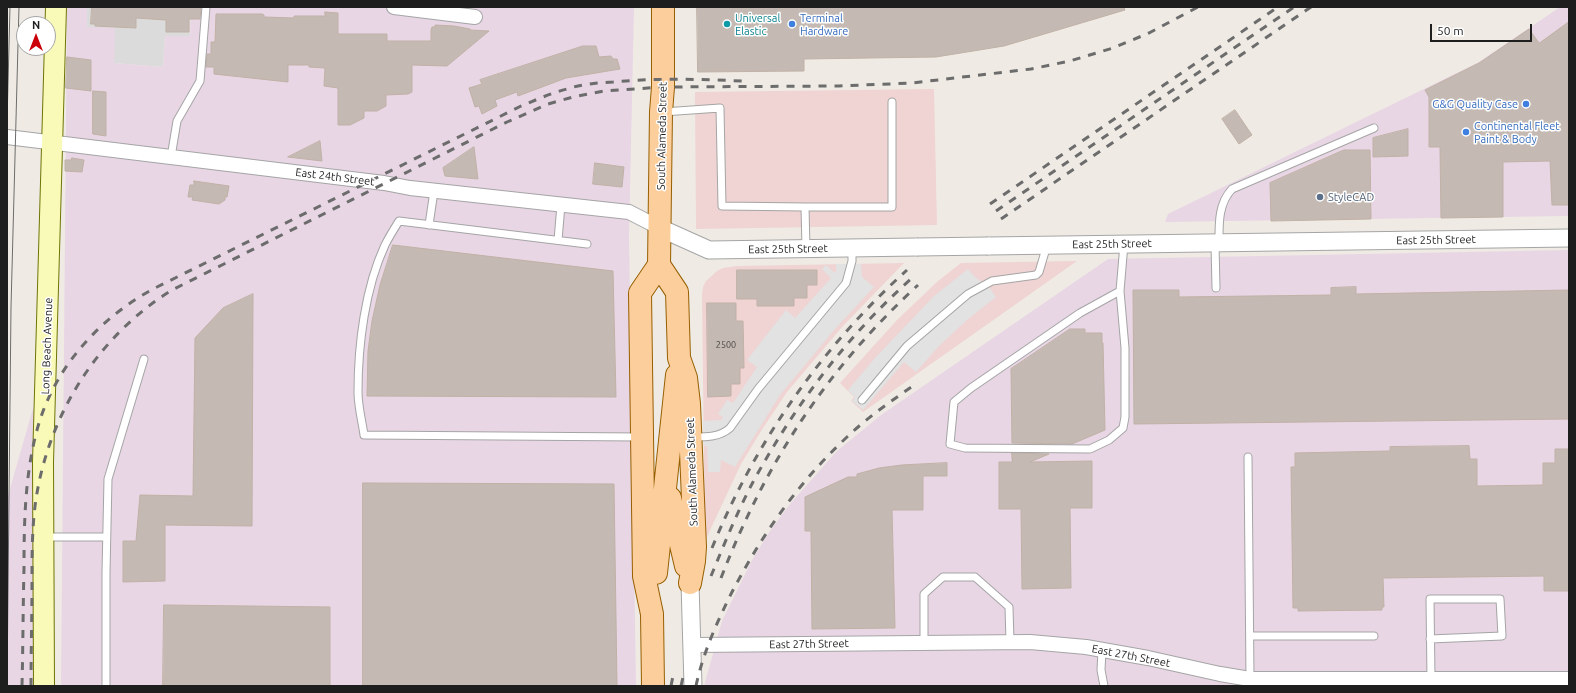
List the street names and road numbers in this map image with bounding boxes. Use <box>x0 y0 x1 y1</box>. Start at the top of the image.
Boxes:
street label: South Alameda Street <box>654 82 670 190</box>
street label: East 24th Street <box>295 166 375 188</box>
street label: East 25th Street <box>1396 233 1476 247</box>
street label: East 25th Street <box>1072 237 1152 251</box>
street label: East 25th Street <box>748 242 828 256</box>
street label: Long Beach Avenue <box>39 297 55 395</box>
street label: South Alameda Street <box>684 418 700 526</box>
street label: East 27th Street <box>769 637 849 651</box>
street label: East 27th Street <box>1091 642 1171 670</box>

